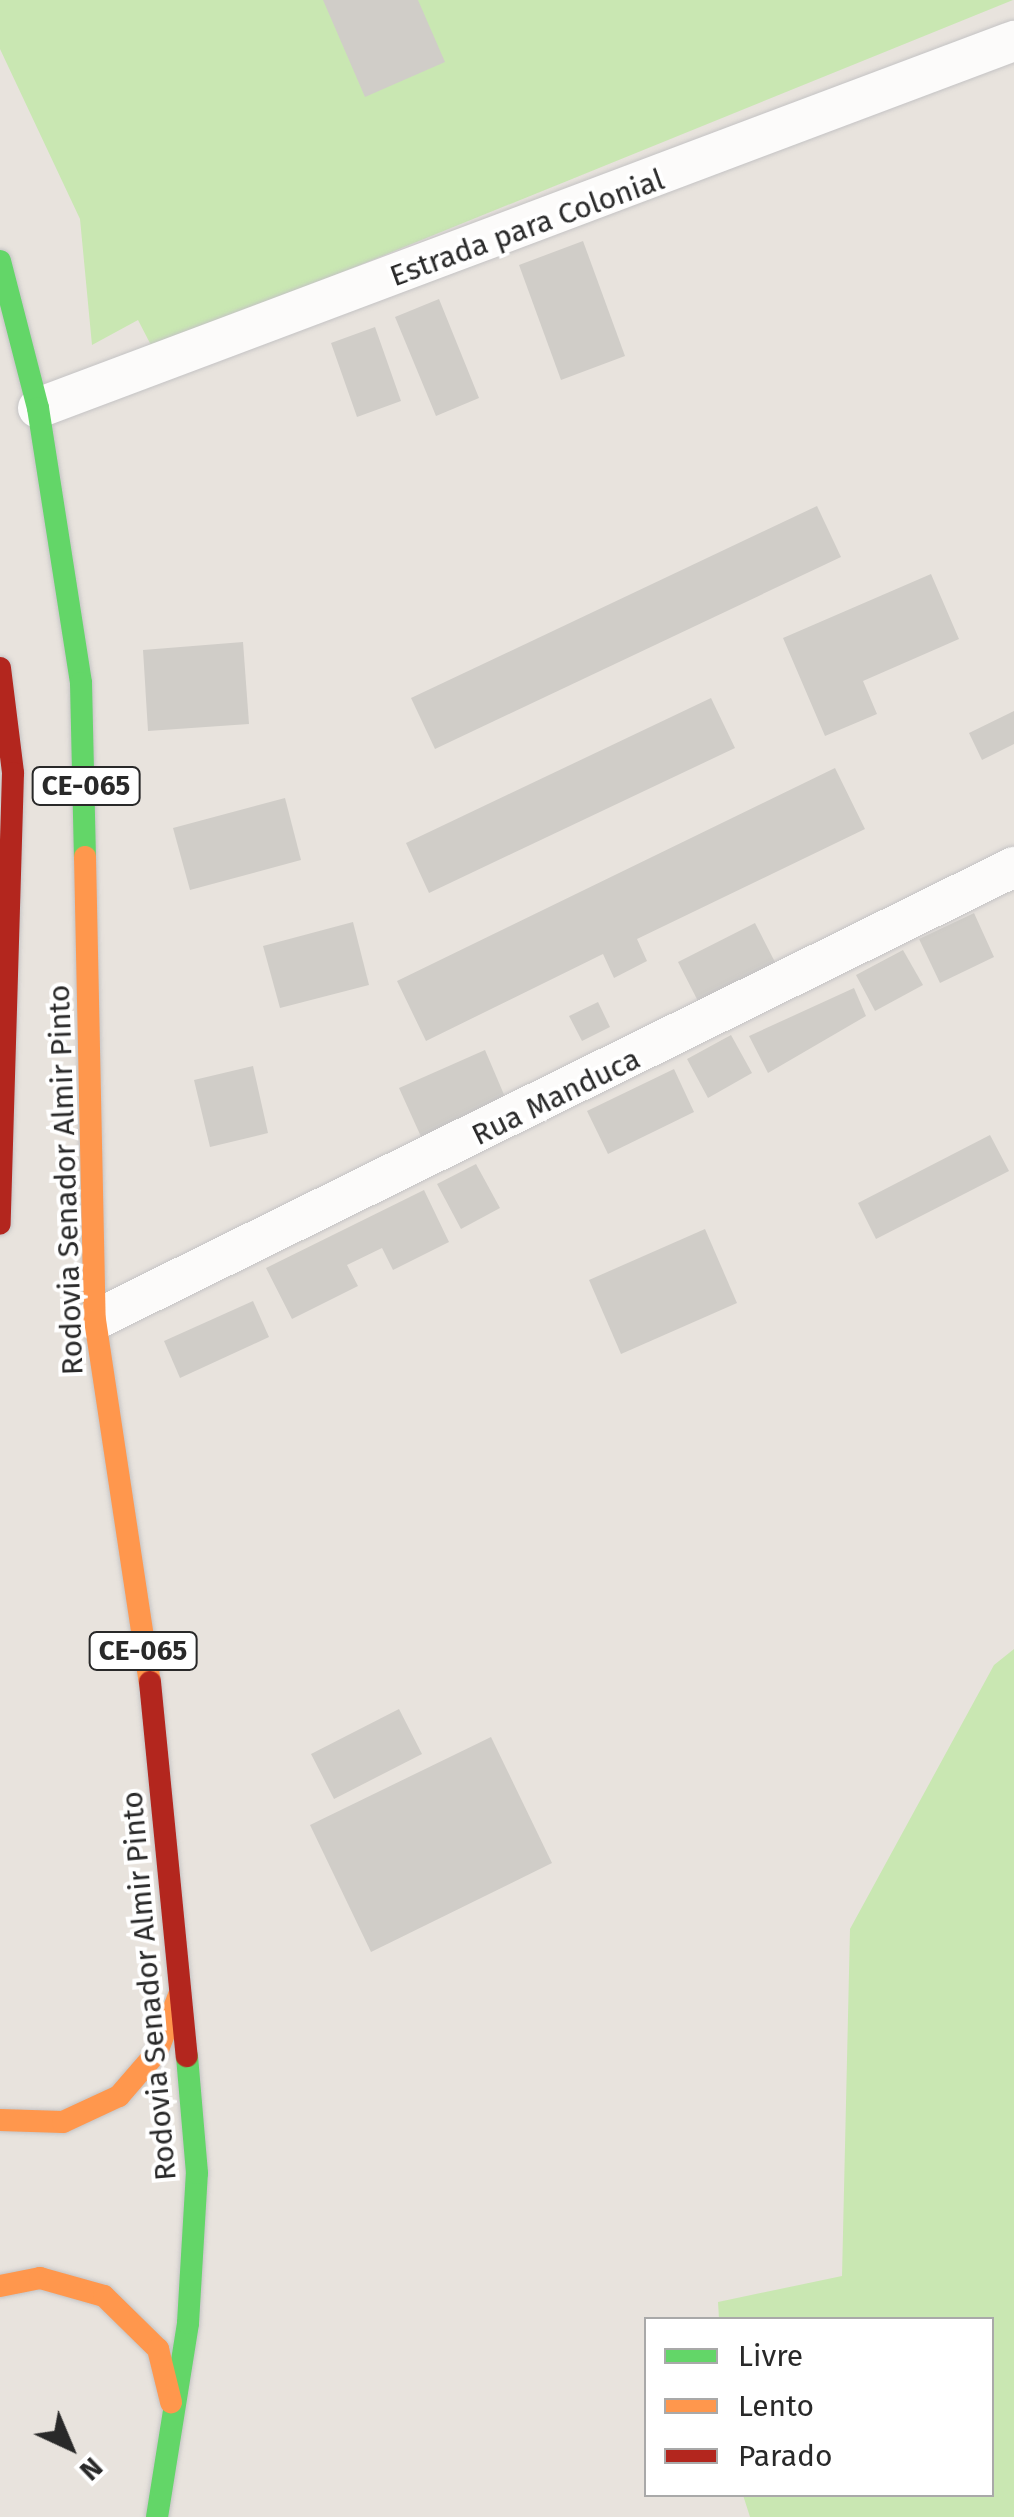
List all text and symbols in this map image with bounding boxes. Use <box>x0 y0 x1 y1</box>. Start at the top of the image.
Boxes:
street label: Estrada para Colonial <box>385 162 669 294</box>
road number: CE-065 <box>31 763 141 809</box>
street label: Rodovia Senador Almir Pinto <box>41 984 91 1376</box>
street label: Rua Manduca <box>466 1041 646 1153</box>
road number: CE-065 <box>88 1628 198 1674</box>
street label: Rodovia Senador Almir Pinto <box>114 1790 184 2182</box>
legend <box>644 2317 994 2497</box>
text: Livre <box>738 2338 803 2374</box>
text: Lento <box>738 2388 814 2424</box>
north arrow <box>20 2397 120 2497</box>
text: Parado <box>738 2438 832 2474</box>
text: N <box>73 2451 109 2487</box>

